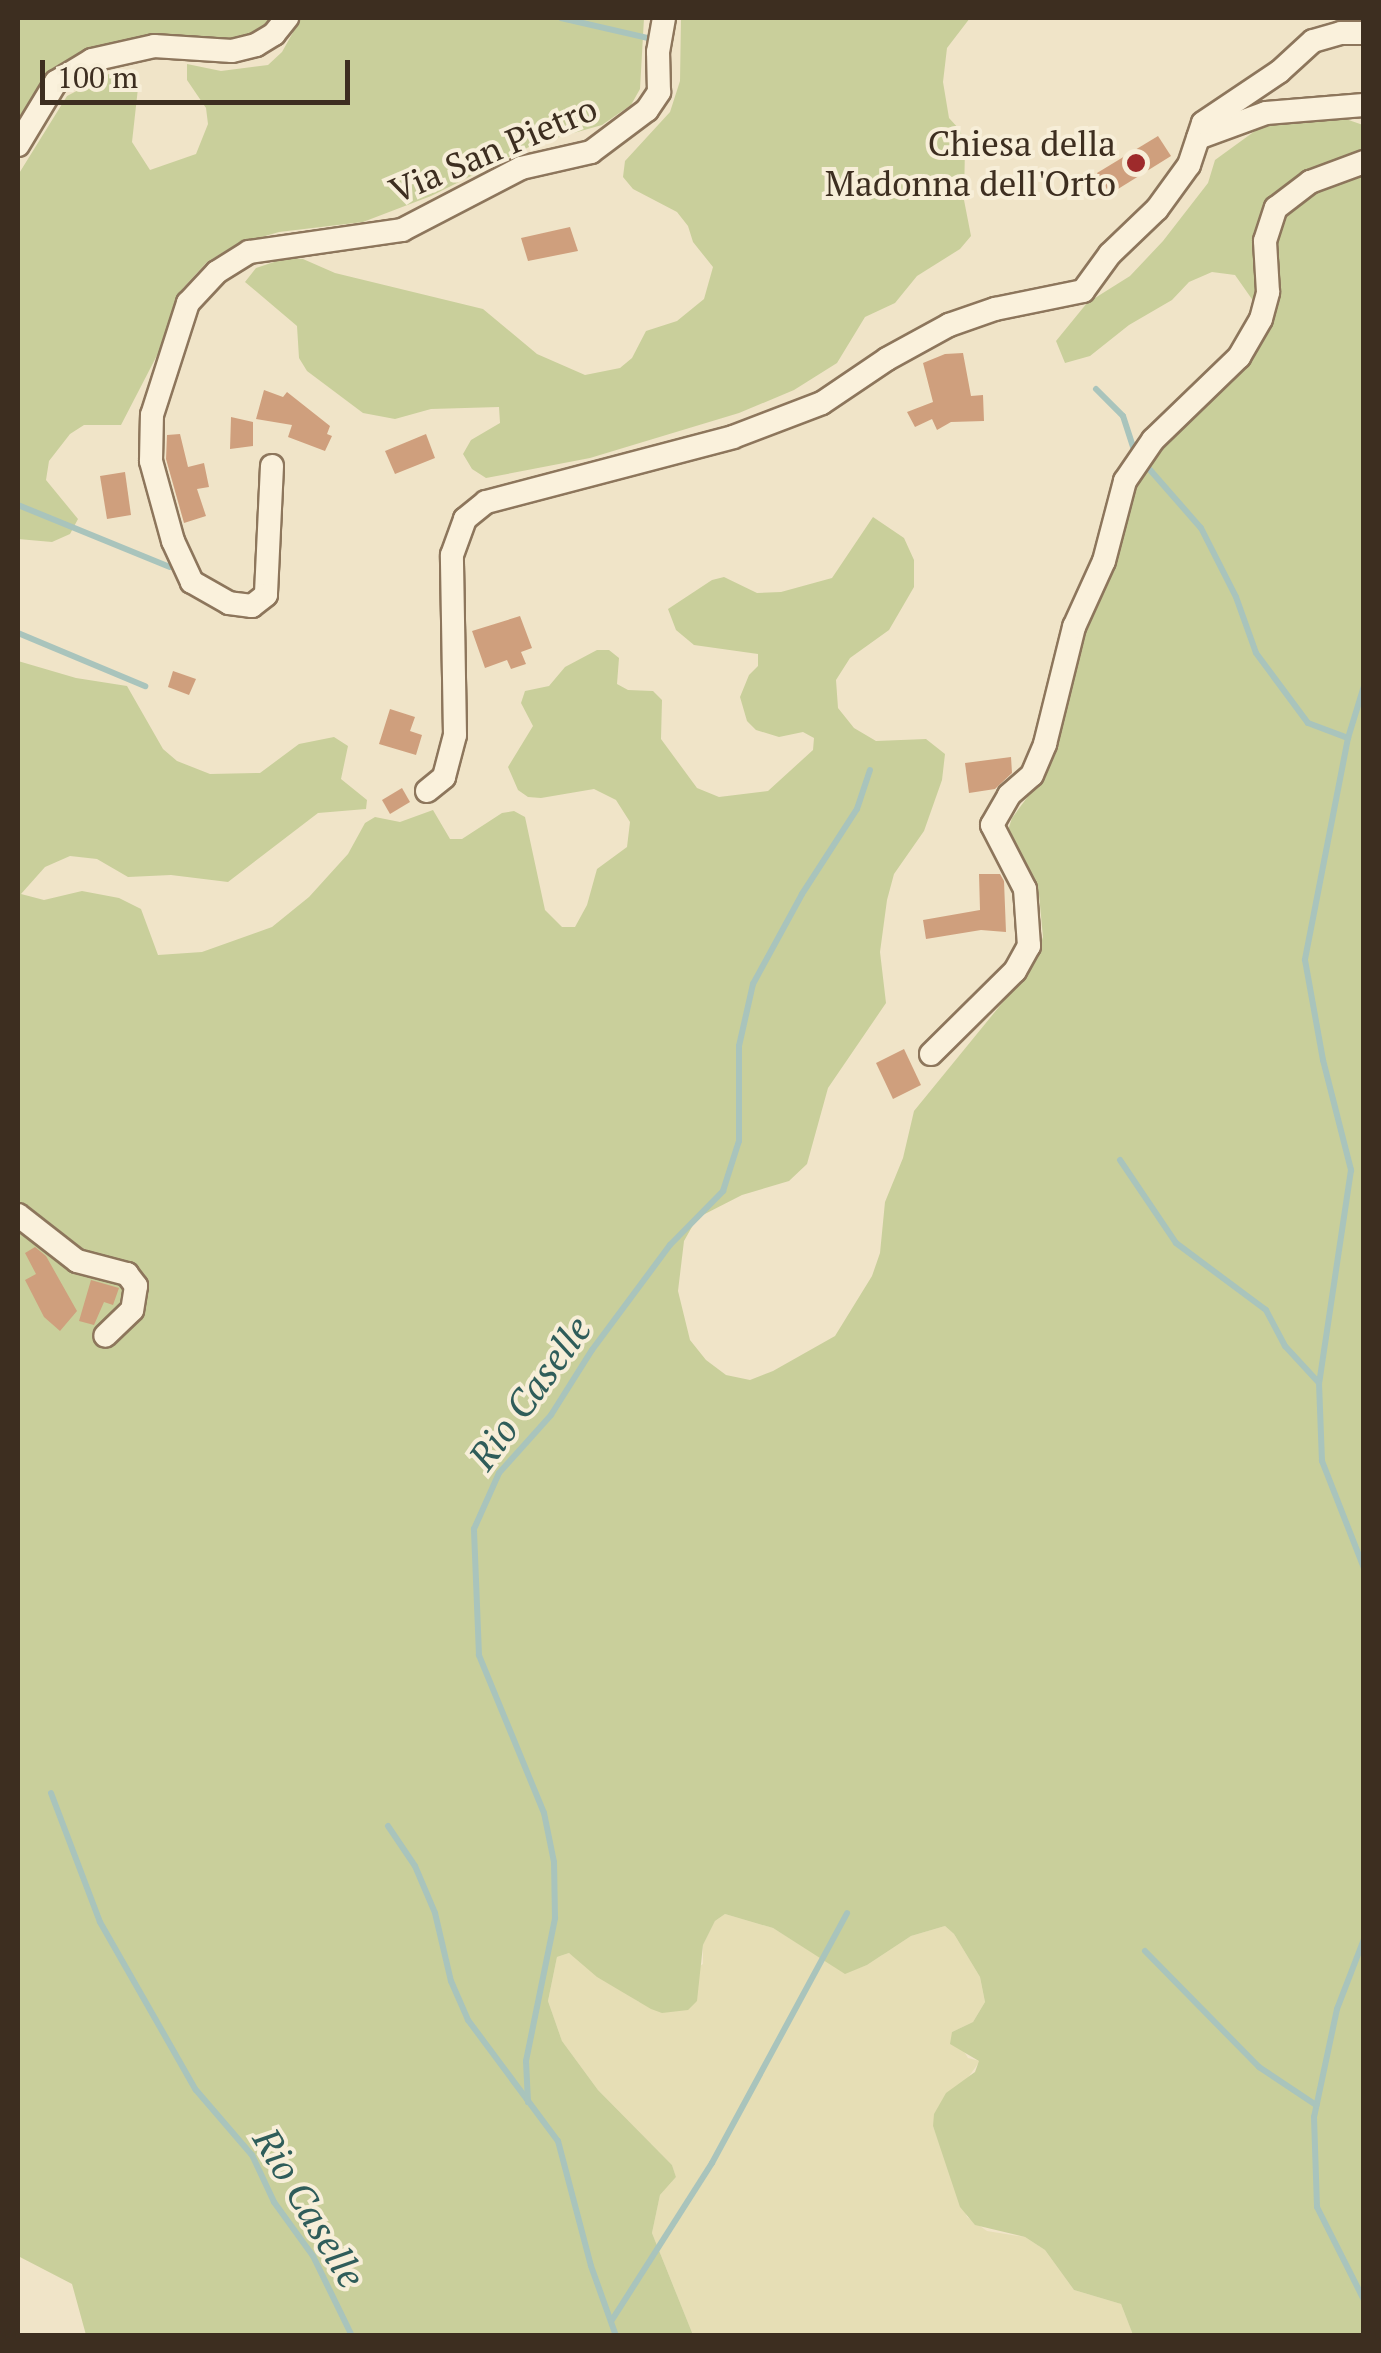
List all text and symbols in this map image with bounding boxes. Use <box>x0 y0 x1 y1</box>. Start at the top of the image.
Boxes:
scale bar <box>45 40 355 102</box>
text: 100 m <box>57 57 138 97</box>
street label: Via San Pietro <box>383 86 603 212</box>
place label: Chiesa della Madonna dell'Orto <box>825 122 1116 204</box>
marker: Chiesa della Madonna dell'Orto <box>1125 152 1147 174</box>
water label: Rio Caselle <box>459 1308 601 1478</box>
water label: Rio Caselle <box>244 2120 374 2296</box>

